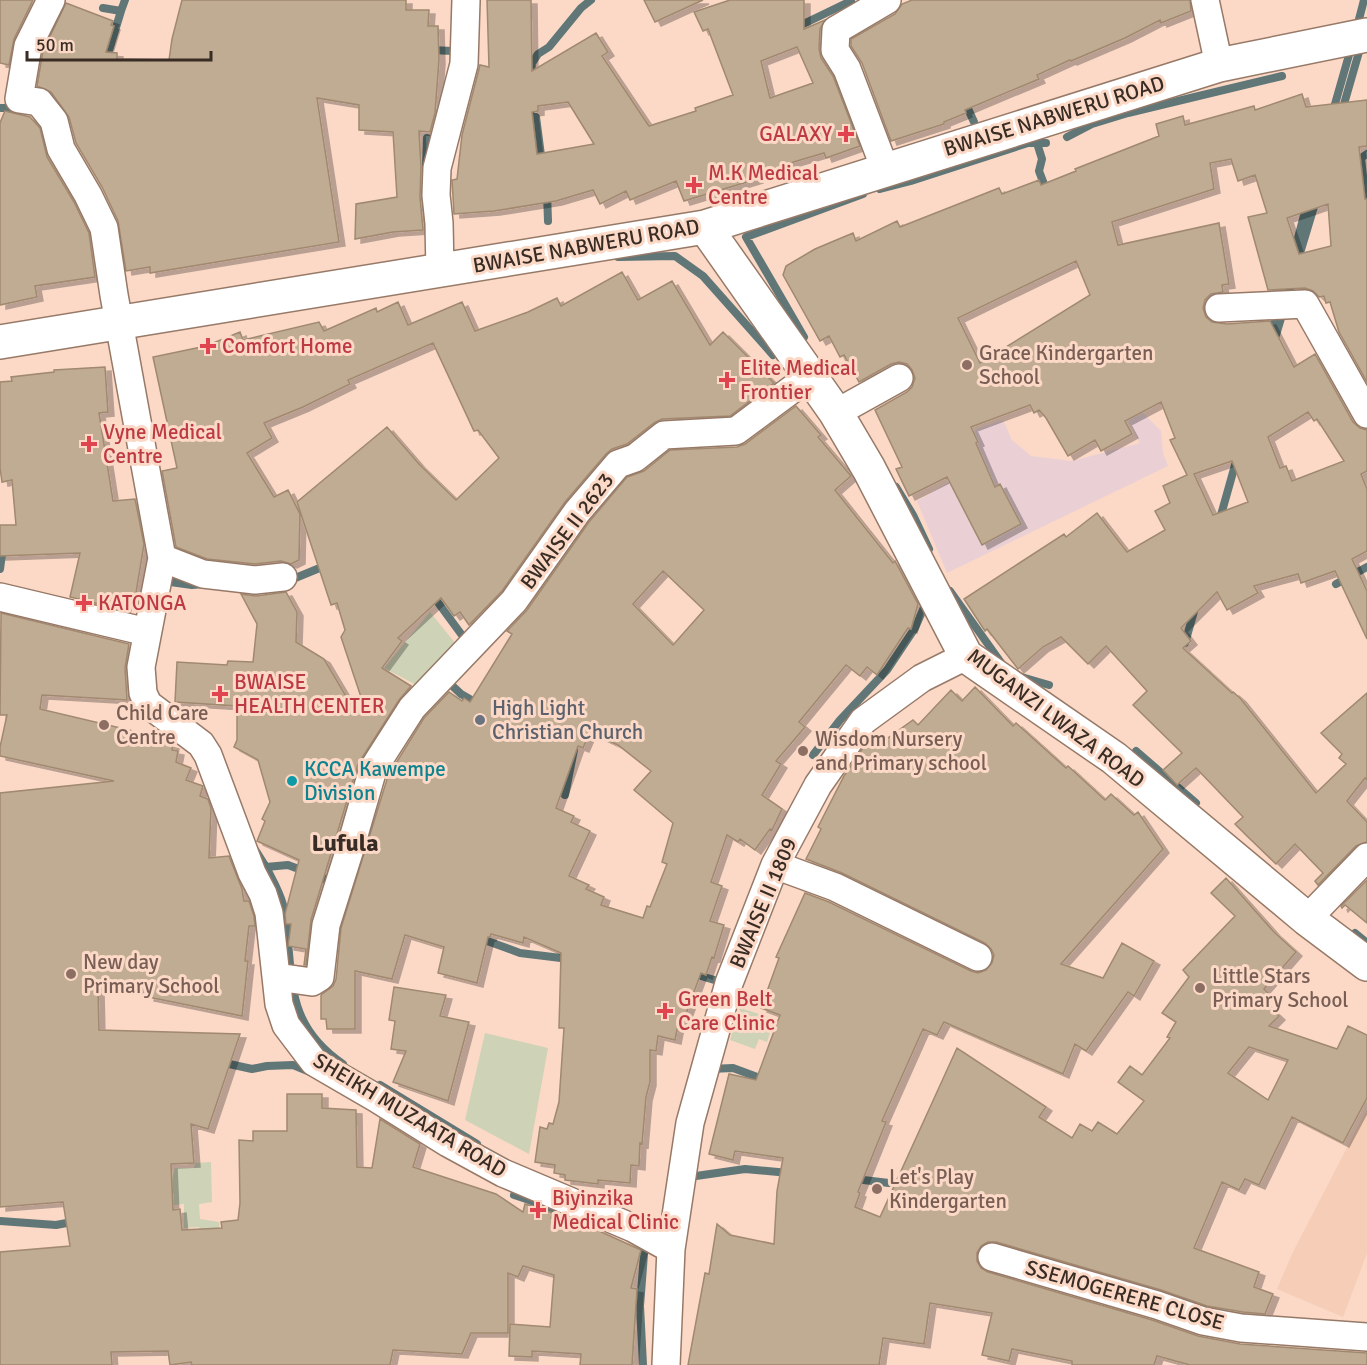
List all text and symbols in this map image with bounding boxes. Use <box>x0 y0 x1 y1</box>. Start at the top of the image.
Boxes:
scale bar <box>27 24 212 62</box>
text: 50 m <box>36 34 74 56</box>
street label: BWAISE NABWERU ROAD <box>940 70 1168 162</box>
place label: GALAXY <box>759 121 832 147</box>
marker: GALAXY <box>837 125 855 143</box>
place label: M.K Medical Centre <box>708 160 819 210</box>
marker: M.K Medical Centre <box>685 176 703 194</box>
street label: BWAISE NABWERU ROAD <box>471 213 701 279</box>
place label: Comfort Home <box>222 333 352 359</box>
marker: Comfort Home <box>199 337 217 355</box>
place label: Grace Kindergarten School <box>979 340 1153 390</box>
place label: Elite Medical Frontier <box>740 355 857 405</box>
marker: Grace Kindergarten School <box>960 358 974 372</box>
marker: Elite Medical Frontier <box>718 371 736 389</box>
place label: Vyne Medical Centre <box>103 419 222 469</box>
marker: Vyne Medical Centre <box>80 435 98 453</box>
street label: BWAISE II 2623 <box>515 468 619 594</box>
place label: KATONGA <box>98 590 186 616</box>
marker: KATONGA <box>75 594 93 612</box>
street label: MUGANZI LWAZA ROAD <box>962 643 1150 793</box>
place label: BWAISE HEALTH CENTER <box>234 669 384 719</box>
marker: BWAISE HEALTH CENTER <box>211 685 229 703</box>
place label: High Light Christian Church <box>492 695 643 745</box>
place label: Child Care Centre <box>116 700 209 750</box>
marker: High Light Christian Church <box>473 713 487 727</box>
marker: Child Care Centre <box>97 718 111 732</box>
place label: Wisdom Nursery and Primary school <box>815 726 987 776</box>
marker: Wisdom Nursery and Primary school <box>796 744 810 758</box>
place label: KCCA Kawempe Division <box>304 756 446 806</box>
marker: KCCA Kawempe Division <box>285 774 299 788</box>
district label: Lufula <box>311 828 379 858</box>
street label: BWAISE II 1809 <box>724 834 802 972</box>
place label: New day Primary School <box>83 949 219 999</box>
place label: Little Stars Primary School <box>1212 963 1348 1013</box>
marker: New day Primary School <box>64 967 78 981</box>
marker: Little Stars Primary School <box>1193 981 1207 995</box>
place label: Green Belt Care Clinic <box>678 986 775 1036</box>
marker: Green Belt Care Clinic <box>656 1002 674 1020</box>
street label: SHEIKH MUZAATA ROAD <box>309 1047 511 1183</box>
place label: Let's Play Kindergarten <box>889 1164 1007 1214</box>
marker: Let's Play Kindergarten <box>870 1182 884 1196</box>
place label: Biyinzika Medical Clinic <box>552 1185 679 1235</box>
marker: Biyinzika Medical Clinic <box>529 1201 547 1219</box>
street label: SSEMOGERERE CLOSE <box>1023 1254 1227 1336</box>

